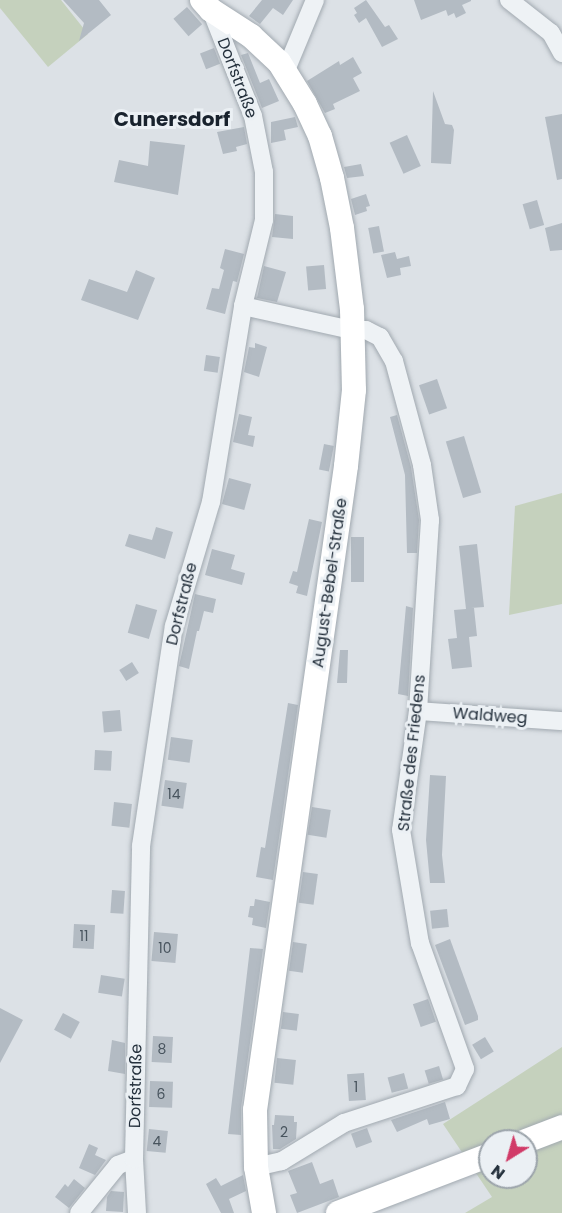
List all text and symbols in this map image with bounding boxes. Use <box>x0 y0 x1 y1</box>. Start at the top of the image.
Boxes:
street label: Dorfstraße <box>213 35 261 121</box>
district label: Cunersdorf <box>114 107 230 131</box>
street label: August-Bebel-Straße <box>309 497 351 669</box>
street label: Dorfstraße <box>162 561 202 647</box>
street label: Straße des Friedens <box>394 674 430 832</box>
street label: Waldweg <box>452 704 528 728</box>
house number: 14 <box>167 786 181 802</box>
house number: 11 <box>80 928 88 944</box>
house number: 10 <box>158 940 172 956</box>
house number: 8 <box>158 1041 166 1057</box>
street label: Dorfstraße <box>126 1044 146 1128</box>
house number: 1 <box>354 1079 358 1095</box>
house number: 6 <box>157 1086 165 1102</box>
house number: 2 <box>280 1124 288 1140</box>
north arrow <box>478 1129 538 1189</box>
house number: 4 <box>153 1133 161 1149</box>
text: N <box>486 1159 510 1185</box>

